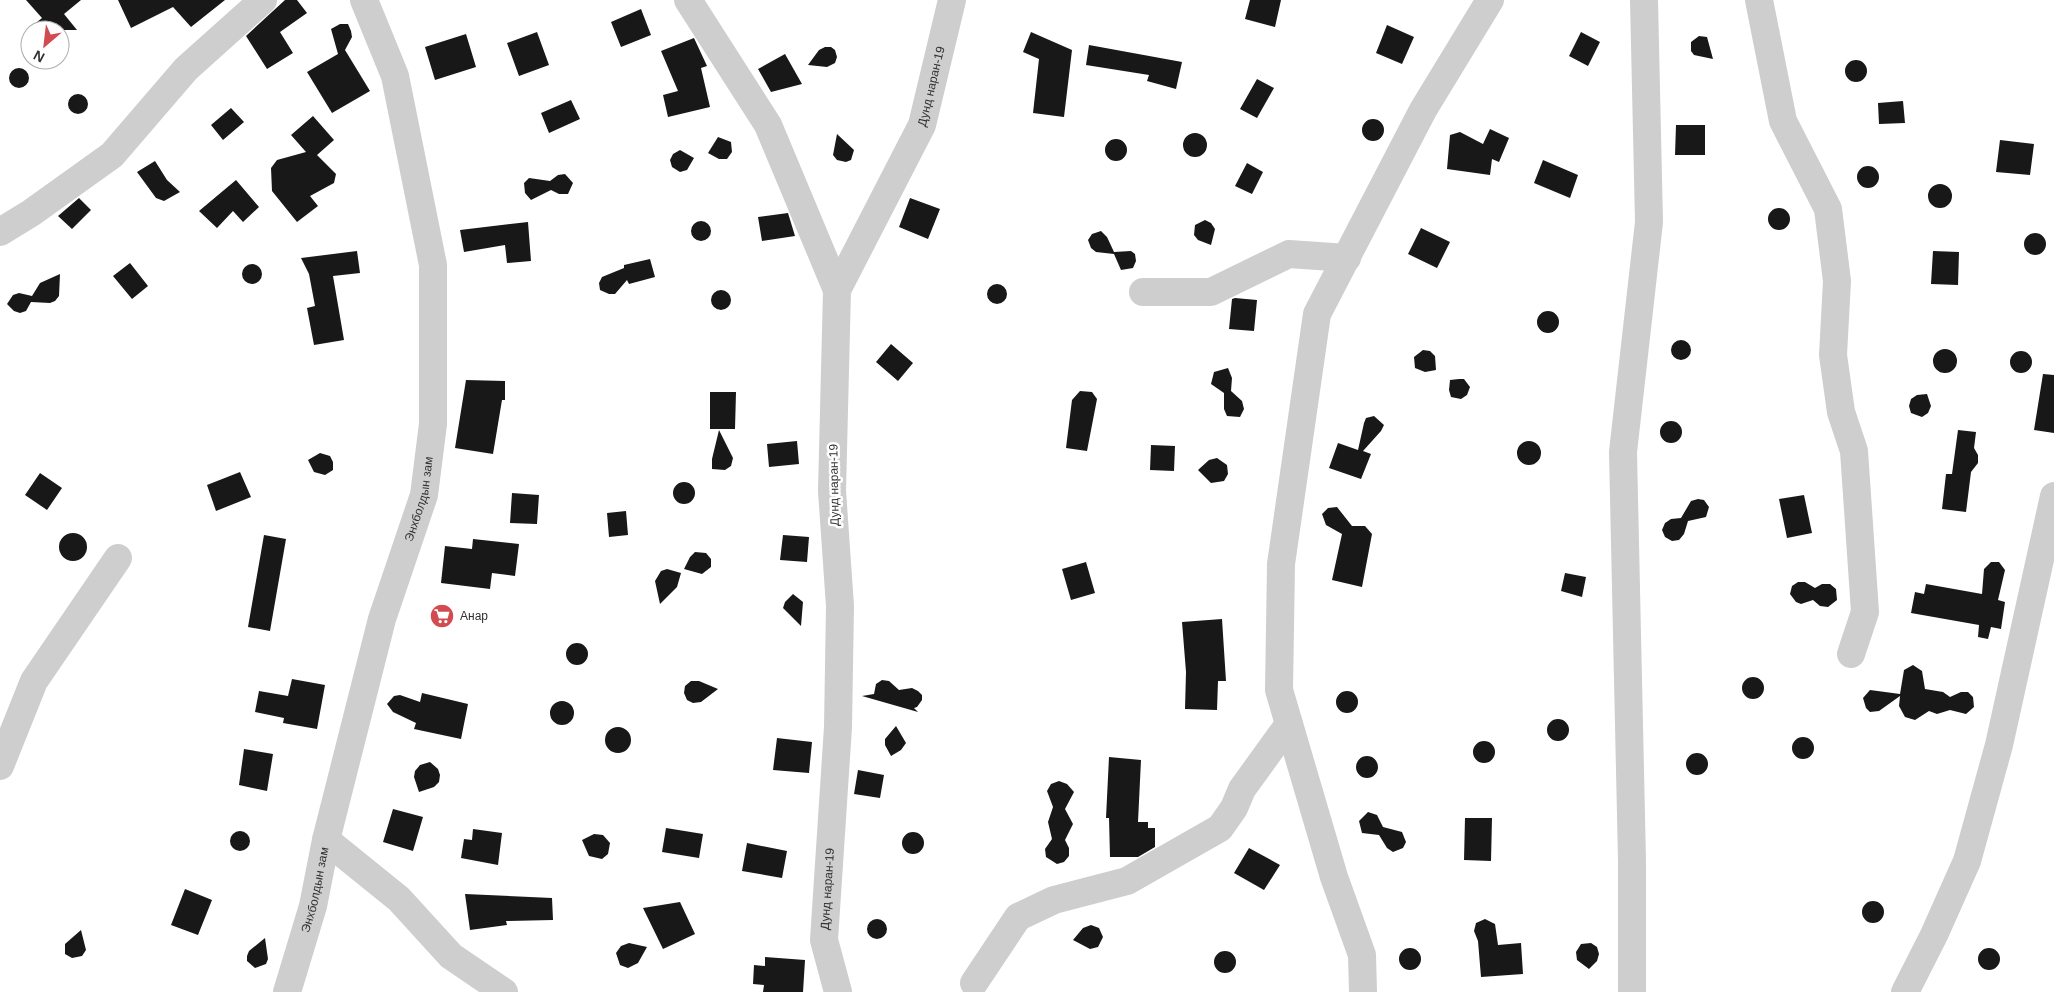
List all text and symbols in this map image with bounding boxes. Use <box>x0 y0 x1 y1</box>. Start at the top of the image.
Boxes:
north arrow <box>20 20 70 70</box>
street label: Дунд наран-19 <box>915 45 948 128</box>
text: N <box>31 47 47 66</box>
street label: Дунд наран-19 <box>826 444 842 526</box>
street label: Энхболдын зам <box>402 456 436 543</box>
supermarket icon: Анар <box>429 603 455 629</box>
place label: Анар <box>460 609 488 623</box>
street label: Энхболдын зам <box>298 846 331 934</box>
street label: Дунд наран-19 <box>818 847 837 930</box>

